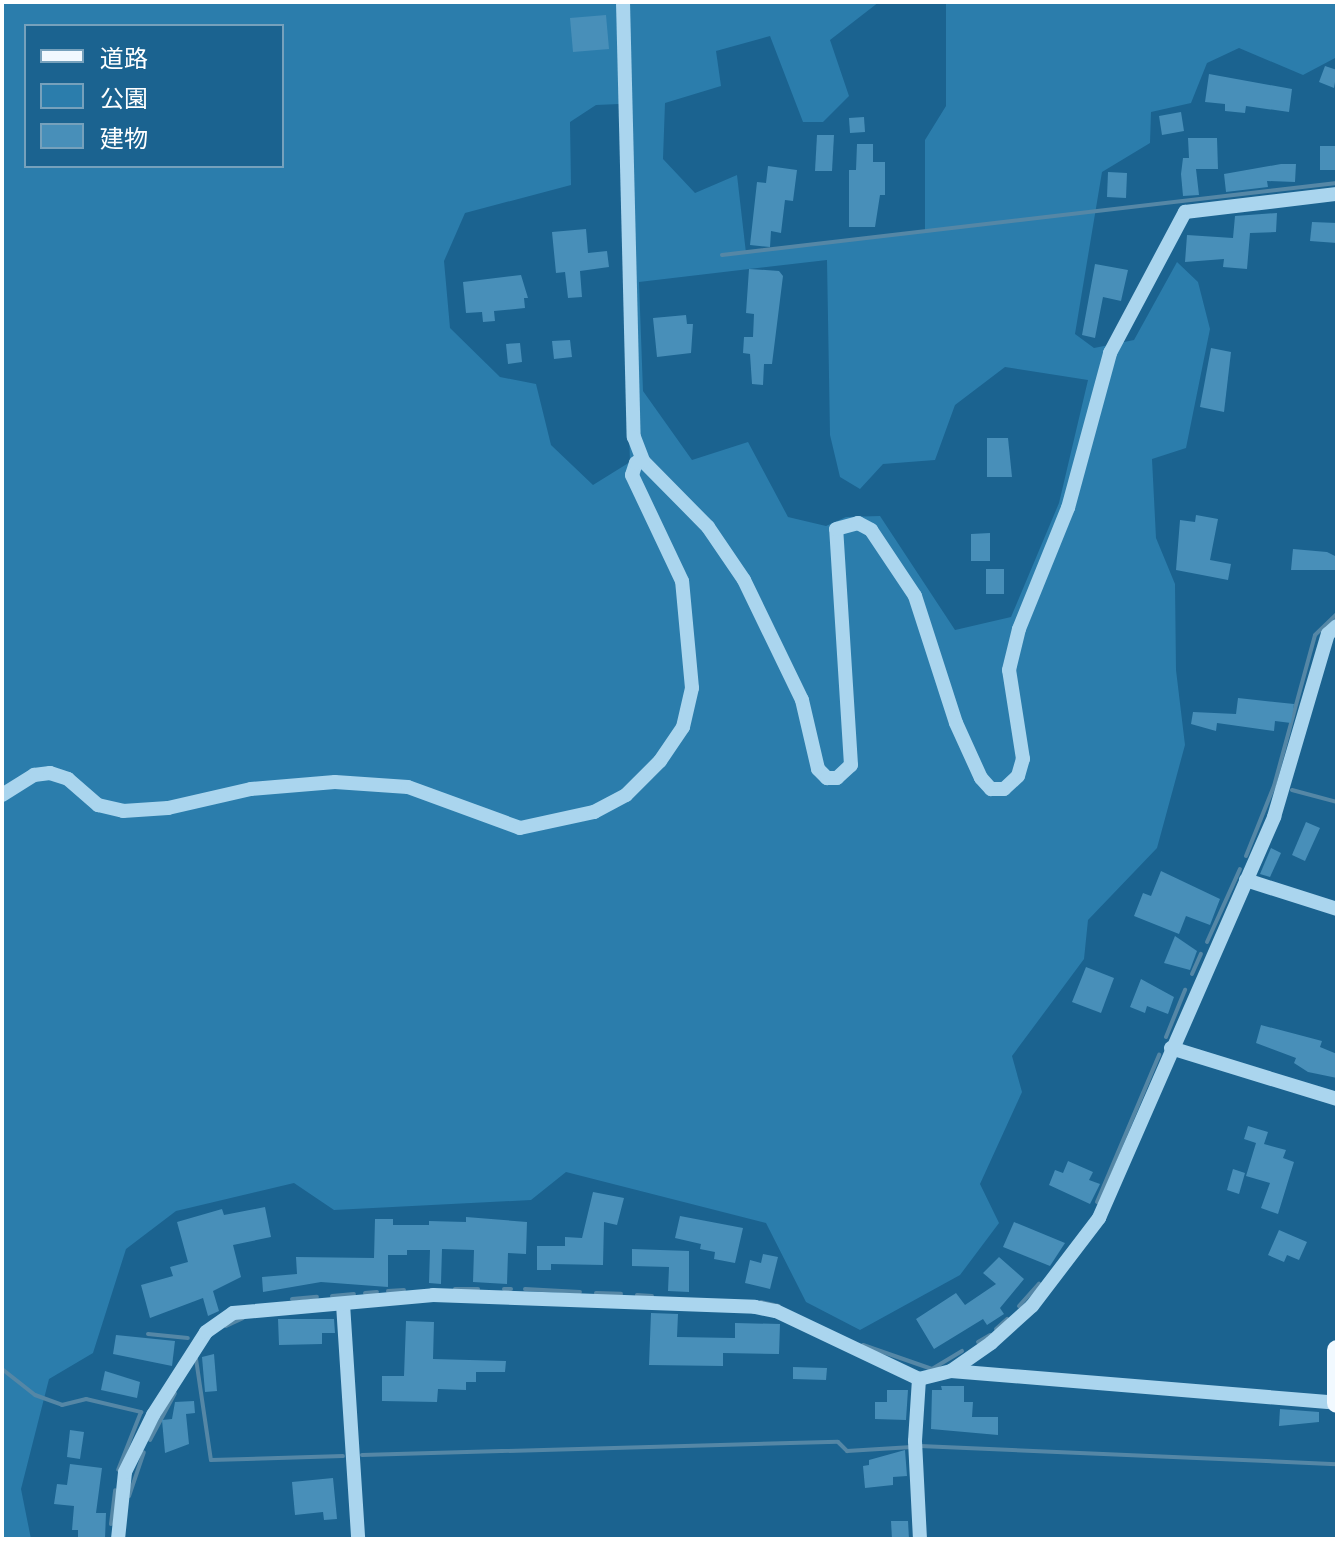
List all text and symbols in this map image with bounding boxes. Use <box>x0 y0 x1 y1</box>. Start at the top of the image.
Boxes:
legend <box>24 24 284 168</box>
text: 道路 <box>100 44 148 73</box>
text: 公園 <box>100 84 148 113</box>
text: 建物 <box>100 124 148 153</box>

